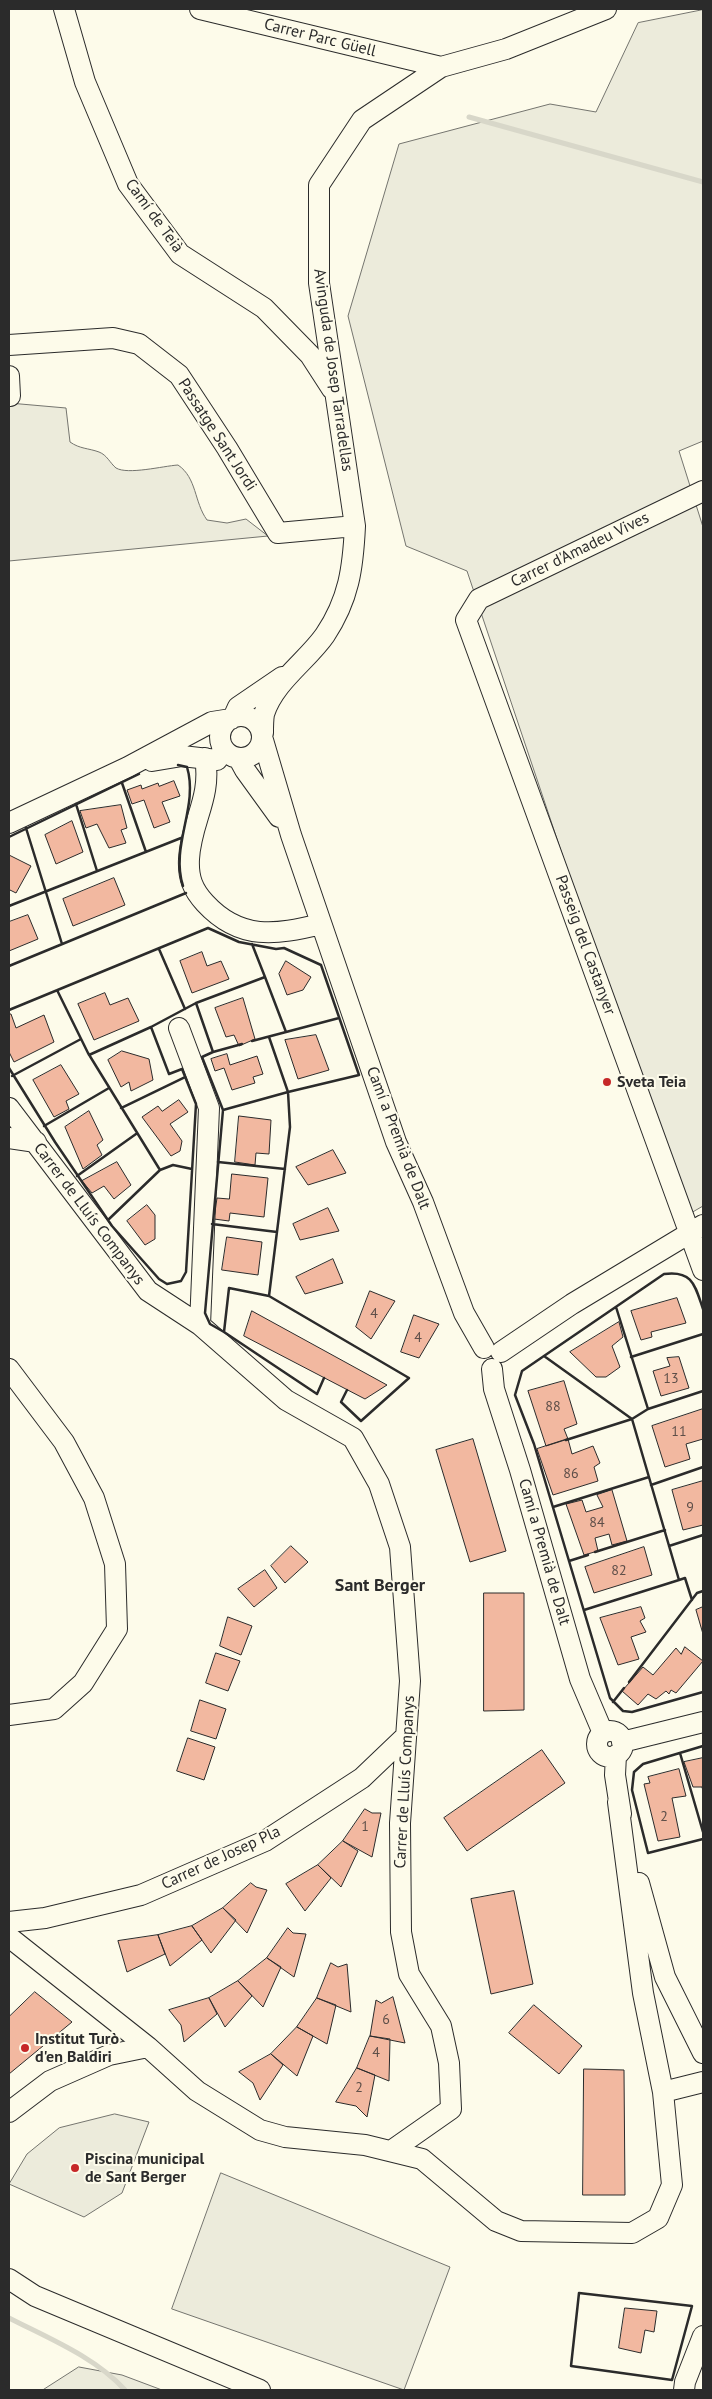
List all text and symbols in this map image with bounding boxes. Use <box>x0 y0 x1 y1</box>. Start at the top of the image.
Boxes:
street label: Carrer Parc Güell <box>262 15 378 61</box>
street label: Camí de Teià <box>121 175 187 257</box>
street label: Avinguda de Josep Tarradellas <box>309 267 357 473</box>
street label: Passatge Sant Jordi <box>173 375 261 495</box>
street label: Carrer d'Amadeu Vives <box>508 508 652 592</box>
street label: Passeig del Castanyer <box>551 873 619 1017</box>
street label: Camí a Premià de Dalt <box>362 1064 434 1212</box>
place label: Sveta Teia <box>617 1072 686 1092</box>
marker: Sveta Teia <box>601 1076 613 1088</box>
street label: Carrer de Lluís Companys <box>29 1139 149 1289</box>
house number: 4 <box>370 1306 378 1322</box>
house number: 4 <box>414 1330 422 1346</box>
house number: 13 <box>663 1371 679 1387</box>
house number: 88 <box>545 1399 561 1415</box>
house number: 11 <box>671 1424 687 1440</box>
house number: 86 <box>563 1466 579 1482</box>
street label: Camí a Premià de Dalt <box>514 1477 574 1627</box>
house number: 9 <box>686 1500 694 1516</box>
house number: 84 <box>589 1515 605 1531</box>
house number: 82 <box>611 1563 627 1579</box>
district label: Sant Berger <box>335 1575 425 1597</box>
street label: Carrer de Lluís Companys <box>391 1695 419 1869</box>
house number: 2 <box>660 1809 668 1825</box>
house number: 1 <box>361 1819 369 1835</box>
street label: Carrer de Josep Pla <box>158 1822 284 1894</box>
house number: 6 <box>382 2012 390 2028</box>
place label: Institut Turò d'en Baldiri <box>35 2029 119 2067</box>
marker: Institut Turò d'en Baldiri <box>19 2042 31 2054</box>
house number: 4 <box>372 2045 380 2061</box>
house number: 2 <box>355 2080 363 2096</box>
place label: Piscina municipal de Sant Berger <box>85 2149 204 2187</box>
marker: Piscina municipal de Sant Berger <box>69 2162 81 2174</box>

